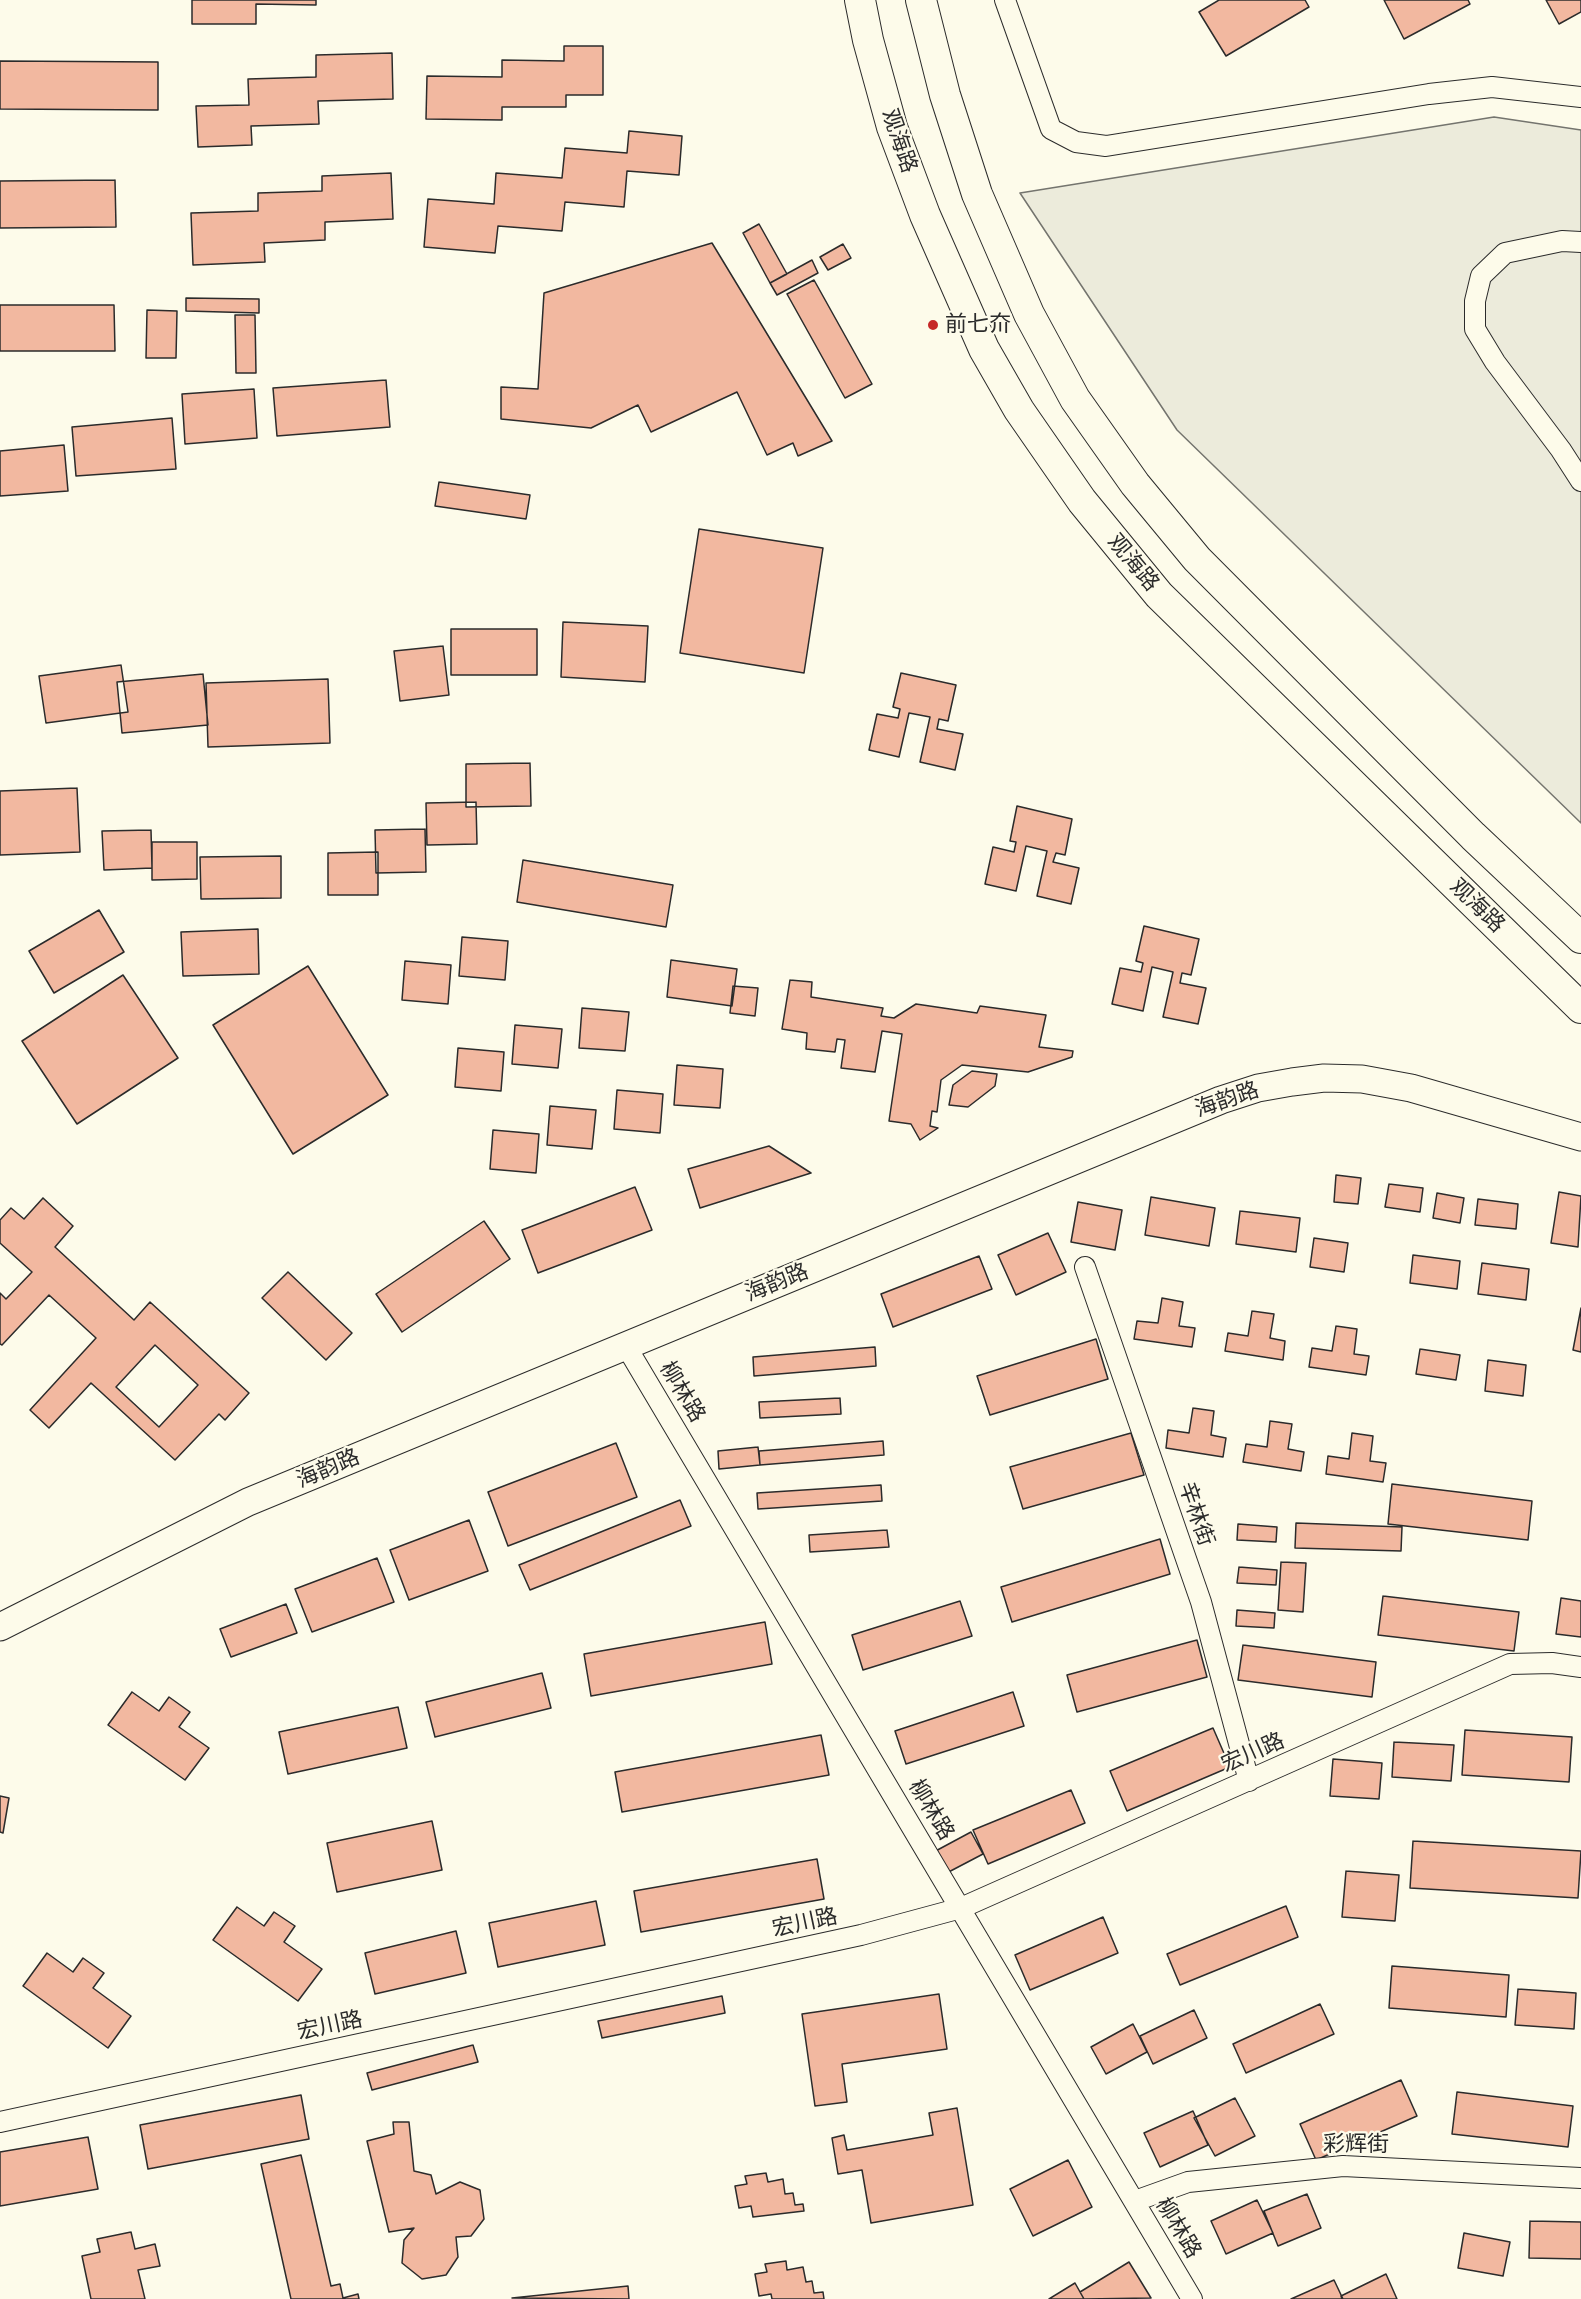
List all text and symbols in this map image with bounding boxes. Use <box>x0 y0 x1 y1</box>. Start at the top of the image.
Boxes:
street label: 观海路 <box>876 106 922 176</box>
place label: 前七夼 <box>945 312 1011 338</box>
marker: 前七夼 <box>926 318 940 332</box>
street label: 观海路 <box>1102 529 1164 597</box>
street label: 观海路 <box>1444 874 1510 938</box>
street label: 海韵路 <box>1192 1077 1262 1123</box>
street label: 海韵路 <box>741 1258 813 1308</box>
street label: 柳林路 <box>654 1357 710 1427</box>
street label: 海韵路 <box>292 1444 364 1494</box>
street label: 辛林街 <box>1173 1479 1219 1549</box>
street label: 宏川路 <box>1217 1728 1289 1778</box>
street label: 柳林路 <box>903 1775 959 1845</box>
street label: 宏川路 <box>770 1903 840 1943</box>
street label: 宏川路 <box>295 2006 365 2046</box>
street label: 彩辉街 <box>1323 2132 1389 2158</box>
street label: 柳林路 <box>1150 2193 1206 2263</box>

